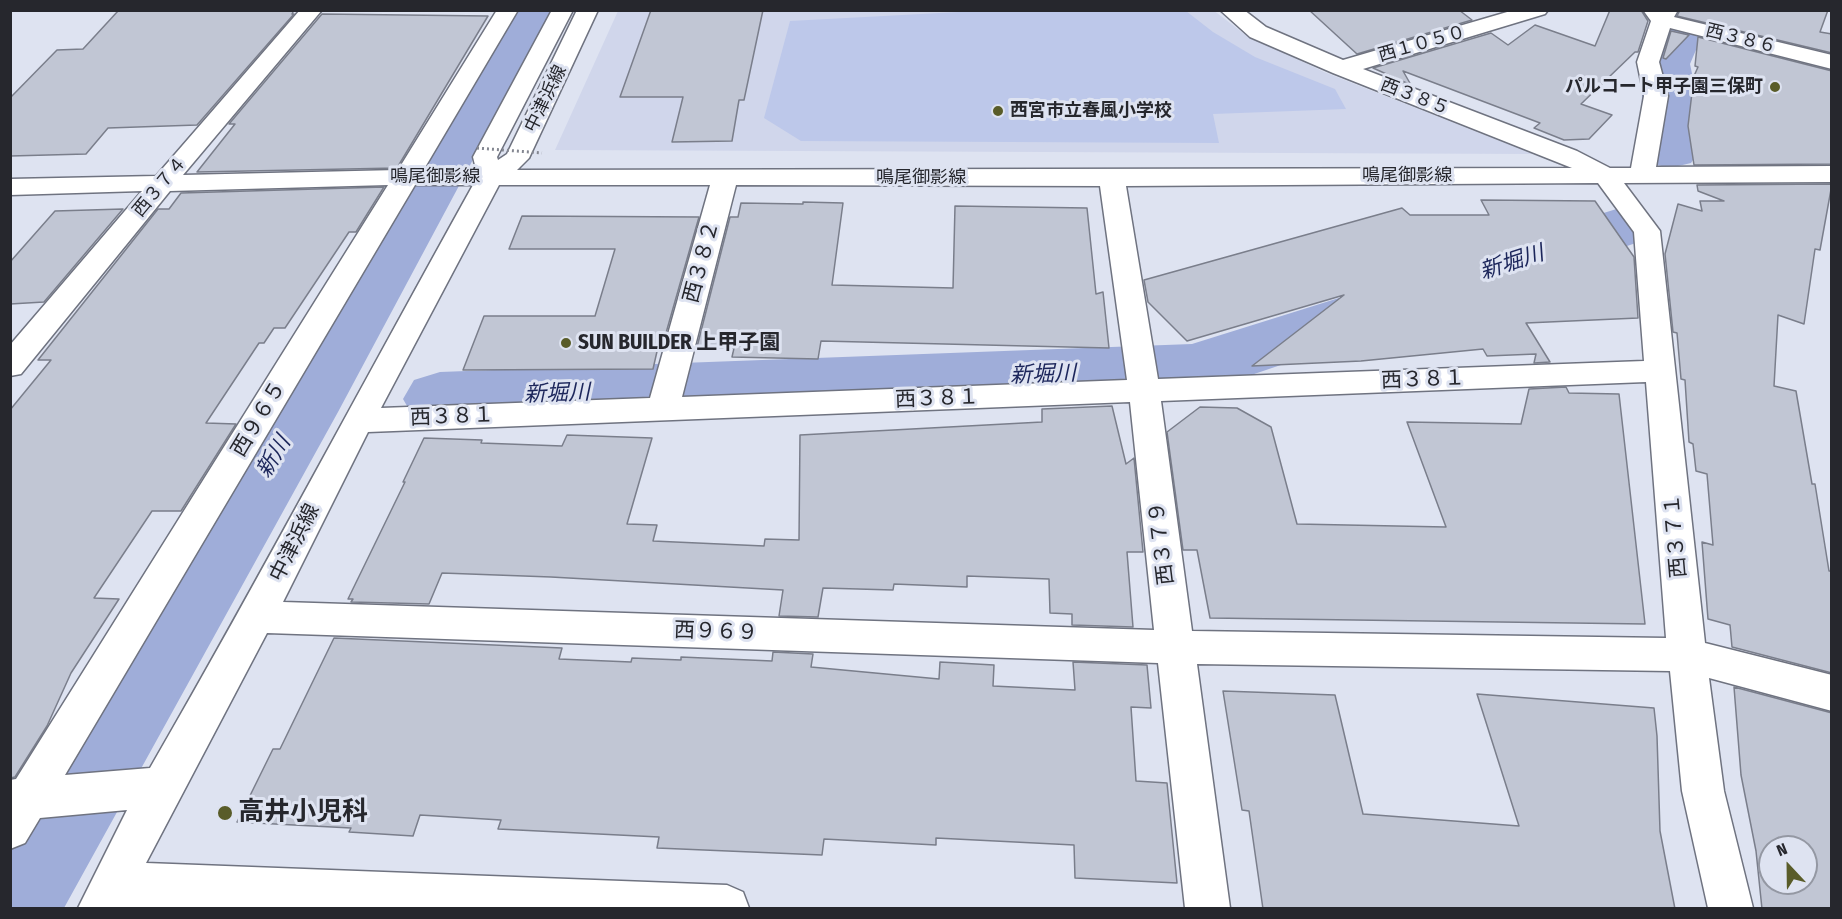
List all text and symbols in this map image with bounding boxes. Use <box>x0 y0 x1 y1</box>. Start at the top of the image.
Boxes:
street label: 西３８６ <box>1703 20 1779 58</box>
street label: 西１０５０ <box>1376 21 1468 67</box>
street label: 中津浜線 <box>521 62 571 136</box>
street label: 西３８５ <box>1378 74 1452 120</box>
place label: パルコート甲子園三保町 <box>1565 76 1763 98</box>
marker: パルコート甲子園三保町 <box>1768 80 1782 94</box>
place label: 西宮市立春風小学校 <box>1010 100 1172 122</box>
marker: 西宮市立春風小学校 <box>991 104 1005 118</box>
street label: 西３７４ <box>129 152 191 222</box>
street label: 鳴尾御影線 <box>1362 165 1452 187</box>
street label: 鳴尾御影線 <box>390 166 480 188</box>
street label: 鳴尾御影線 <box>876 167 966 189</box>
street label: 西３８２ <box>679 218 725 306</box>
water label: 新堀川 <box>1477 240 1547 286</box>
place label: SUN BUILDER 上甲子園 <box>578 330 780 356</box>
marker: SUN BUILDER 上甲子園 <box>559 336 573 350</box>
water label: 新堀川 <box>1010 361 1076 389</box>
street label: 西３８１ <box>1381 366 1465 394</box>
street label: 西９６５ <box>227 377 291 461</box>
water label: 新堀川 <box>524 380 590 408</box>
street label: 西３８１ <box>895 385 979 413</box>
street label: 西３８１ <box>410 403 494 431</box>
water label: 新川 <box>251 431 297 483</box>
street label: 西３７１ <box>1660 493 1692 579</box>
street label: 中津浜線 <box>265 500 325 586</box>
street label: 西３７９ <box>1144 500 1180 586</box>
street label: 西９６９ <box>674 618 758 646</box>
place label: 高井小児科 <box>238 797 368 829</box>
marker: 高井小児科 <box>216 804 234 822</box>
north arrow <box>1758 835 1818 895</box>
text: N <box>1774 839 1790 860</box>

